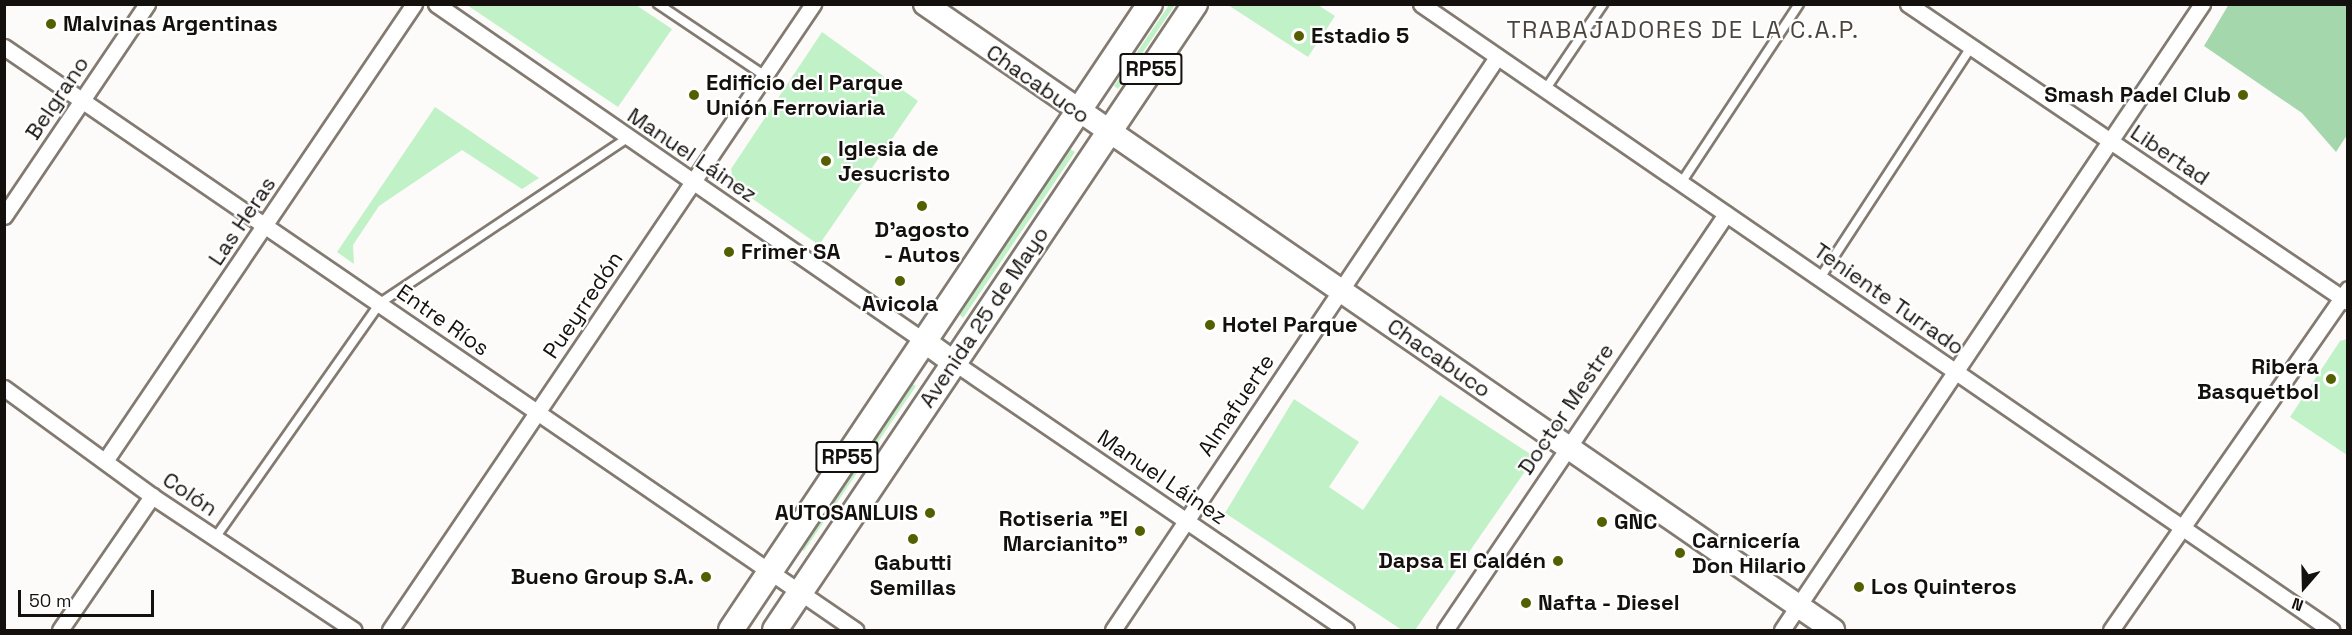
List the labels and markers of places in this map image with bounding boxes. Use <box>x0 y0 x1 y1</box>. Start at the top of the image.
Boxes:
place label: Malvinas Argentinas <box>63 11 278 37</box>
marker: Malvinas Argentinas <box>44 17 58 31</box>
place label: Estadio 5 <box>1311 23 1409 49</box>
marker: Estadio 5 <box>1292 29 1306 43</box>
place label: Edificio del Parque Unión Ferroviaria <box>706 69 903 120</box>
place label: Smash Padel Club <box>2044 82 2231 108</box>
marker: Edificio del Parque Unión Ferroviaria <box>687 88 701 102</box>
marker: Smash Padel Club <box>2236 88 2250 102</box>
place label: Iglesia de Jesucristo <box>838 135 950 186</box>
marker: Iglesia de Jesucristo <box>819 154 833 168</box>
marker: D'agosto - Autos <box>915 199 929 213</box>
place label: D'agosto - Autos <box>874 216 970 268</box>
place label: Frimer SA <box>741 239 840 265</box>
marker: Frimer SA <box>722 245 736 259</box>
marker: Avicola <box>893 274 907 288</box>
place label: Avicola <box>862 291 938 317</box>
place label: Hotel Parque <box>1222 312 1358 338</box>
marker: Hotel Parque <box>1203 318 1217 332</box>
place label: Ribera Basquetbol <box>2197 353 2319 404</box>
marker: Ribera Basquetbol <box>2324 372 2338 386</box>
place label: AUTOSANLUIS <box>775 500 918 526</box>
place label: Rotiseria "El Marcianito" <box>999 505 1128 556</box>
marker: AUTOSANLUIS <box>923 506 937 520</box>
place label: GNC <box>1614 509 1657 535</box>
marker: GNC <box>1595 515 1609 529</box>
marker: Rotiseria "El Marcianito" <box>1133 524 1147 538</box>
place label: Carnicería Don Hilario <box>1692 527 1806 578</box>
marker: Gabutti Semillas <box>906 532 920 546</box>
marker: Carnicería Don Hilario <box>1673 546 1687 560</box>
place label: Dapsa El Caldén <box>1378 548 1546 574</box>
place label: Gabutti Semillas <box>870 549 956 600</box>
marker: Dapsa El Caldén <box>1551 554 1565 568</box>
place label: Bueno Group S.A. <box>511 564 694 590</box>
marker: Bueno Group S.A. <box>699 570 713 584</box>
place label: Los Quinteros <box>1871 574 2017 600</box>
marker: Los Quinteros <box>1852 580 1866 594</box>
place label: Nafta - Diesel <box>1538 590 1681 616</box>
marker: Nafta - Diesel <box>1519 596 1533 610</box>

